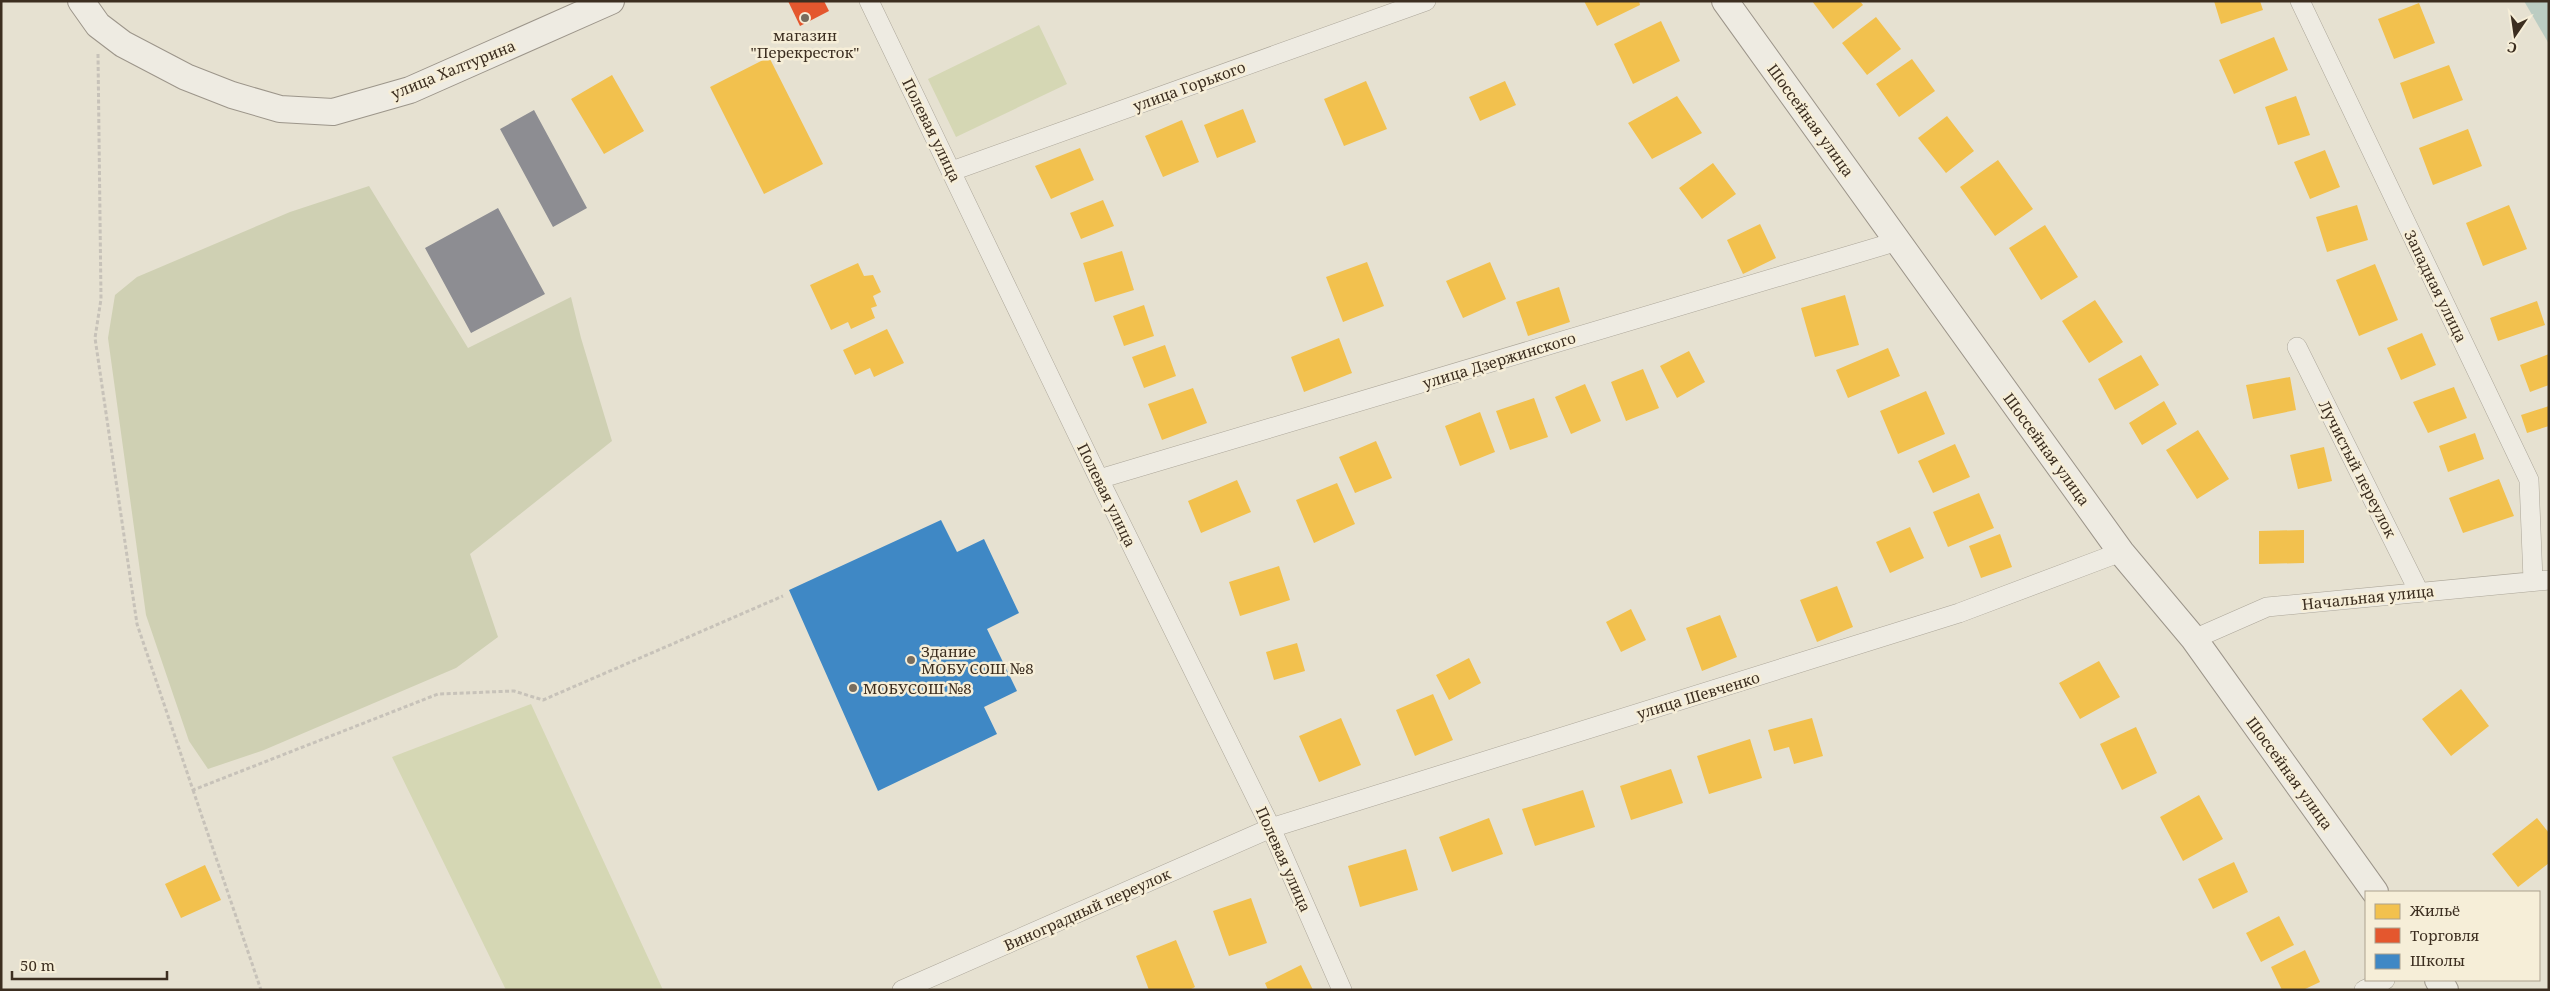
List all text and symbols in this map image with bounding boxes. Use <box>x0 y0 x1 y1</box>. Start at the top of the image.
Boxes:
north arrow <box>2490 10 2540 60</box>
marker: магазин "Перекресток" <box>799 12 811 24</box>
place label: магазин "Перекресток" <box>751 25 859 62</box>
street label: улица Халтурина <box>388 35 518 103</box>
text: С <box>2505 38 2519 58</box>
street label: улица Горького <box>1130 56 1248 116</box>
street label: Шоссейная улица <box>1763 59 1859 181</box>
street label: Полевая улица <box>898 75 966 185</box>
street label: Западная улица <box>2400 227 2472 345</box>
street label: улица Дзержинского <box>1420 327 1578 393</box>
street label: Шоссейная улица <box>1999 388 2095 510</box>
street label: Лучистый переулок <box>2315 397 2401 541</box>
street label: Полевая улица <box>1073 440 1141 550</box>
street label: Начальная улица <box>2301 580 2435 614</box>
place label: Здание МОБУ СОШ №8 <box>921 641 1034 678</box>
marker: Здание МОБУ СОШ №8 <box>905 654 917 666</box>
street label: улица Шевченко <box>1634 667 1762 723</box>
place label: МОБУСОШ №8 <box>863 678 972 698</box>
marker: МОБУСОШ №8 <box>847 682 859 694</box>
street label: Шоссейная улица <box>2242 712 2338 834</box>
street label: Полевая улица <box>1252 803 1316 915</box>
street label: Виноградный переулок <box>1001 863 1174 955</box>
legend <box>2365 891 2540 981</box>
text: Жильё <box>2409 900 2460 920</box>
text: Торговля <box>2410 925 2479 945</box>
scale bar <box>12 948 168 980</box>
text: Школы <box>2410 950 2465 970</box>
text: 50 m <box>20 955 55 975</box>

